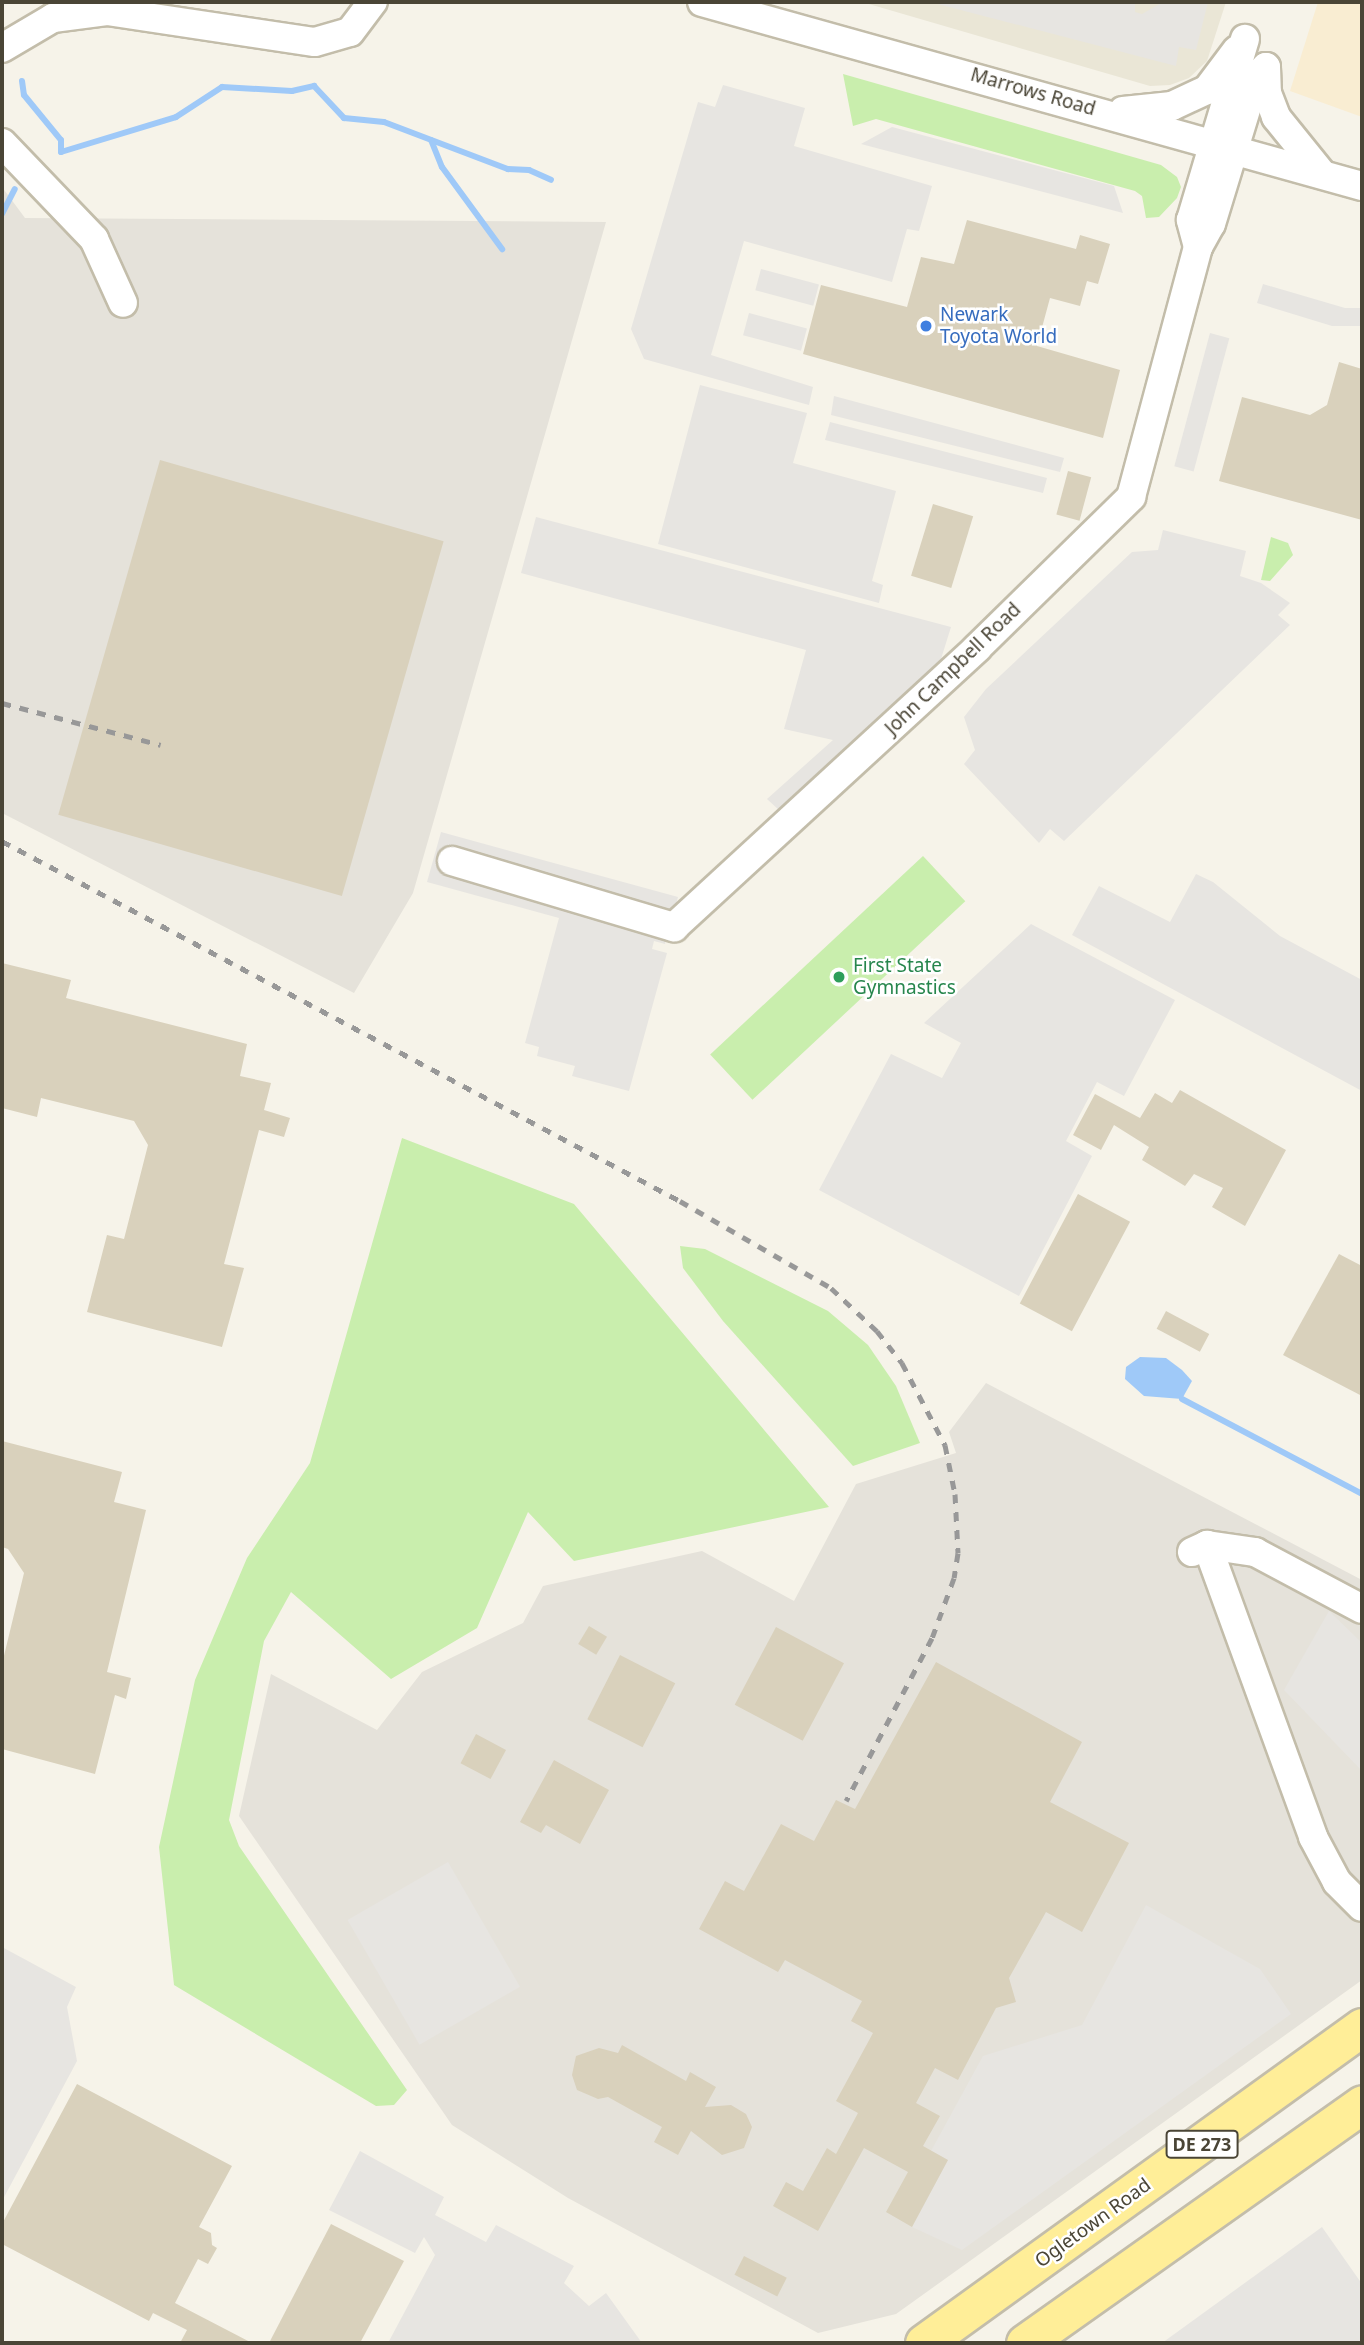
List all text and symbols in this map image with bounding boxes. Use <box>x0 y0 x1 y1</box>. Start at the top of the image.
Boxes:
street label: Marrows Road <box>968 63 1098 121</box>
place label: Newark Toyota World <box>940 304 1057 348</box>
marker: Newark Toyota World <box>918 318 934 334</box>
street label: John Campbell Road <box>880 598 1026 740</box>
place label: First State Gymnastics <box>853 955 956 999</box>
marker: First State Gymnastics <box>831 969 847 985</box>
road number: DE 273 <box>1165 2130 1239 2158</box>
street label: Ogletown Road <box>1031 2173 1155 2273</box>

